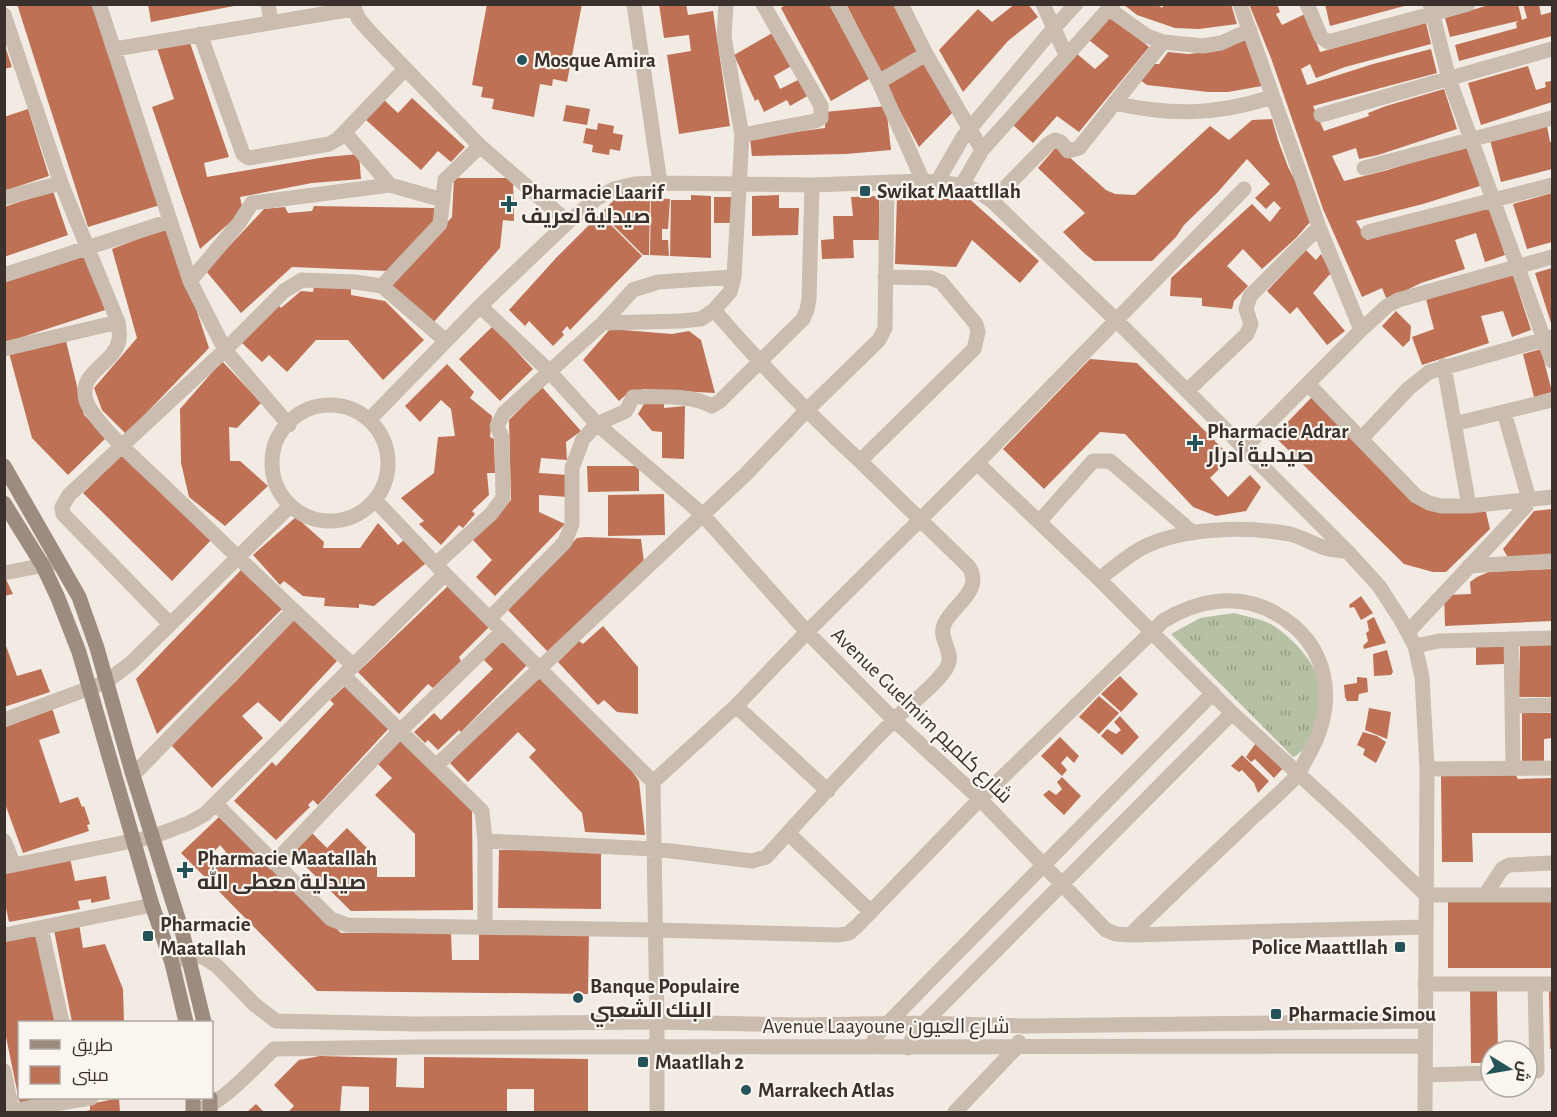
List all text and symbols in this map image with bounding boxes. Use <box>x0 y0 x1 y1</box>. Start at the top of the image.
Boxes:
place label: Mosque Amira <box>534 50 656 71</box>
marker: Mosque Amira <box>515 53 529 67</box>
place label: Swikat Maattllah <box>877 181 1021 202</box>
place label: Pharmacie Laarif صيدلية لعريف <box>521 182 666 228</box>
marker: Swikat Maattllah <box>858 184 872 198</box>
marker: Pharmacie Laarif صيدلية لعريف <box>502 197 516 211</box>
place label: Pharmacie Adrar صيدلية أدرار <box>1206 421 1349 467</box>
marker: Pharmacie Adrar صيدلية أدرار <box>1188 436 1202 450</box>
street label: Avenue Guelmim شارع كلميم <box>825 624 1016 809</box>
place label: Pharmacie Maatallah صيدلية معطى الله <box>197 848 377 894</box>
marker: Pharmacie Maatallah صيدلية معطى الله <box>178 863 192 877</box>
place label: Pharmacie Maatallah <box>160 914 251 959</box>
marker: Pharmacie Maatallah <box>141 929 155 943</box>
place label: Police Maattllah <box>1251 937 1388 958</box>
marker: Police Maattllah <box>1393 940 1407 954</box>
place label: Banque Populaire البنك الشعبي <box>590 976 740 1027</box>
marker: Banque Populaire البنك الشعبي <box>571 991 585 1005</box>
place label: Pharmacie Simou <box>1288 1004 1436 1025</box>
marker: Pharmacie Simou <box>1269 1007 1283 1021</box>
street label: Avenue Laayoune شارع العيون <box>762 1016 1010 1040</box>
legend <box>18 1021 213 1099</box>
text: طريق <box>72 1037 113 1057</box>
north arrow <box>1479 1039 1539 1099</box>
place label: Maatllah 2 <box>655 1052 744 1073</box>
marker: Maatllah 2 <box>636 1055 650 1069</box>
text: ش <box>1512 1060 1534 1083</box>
text: مبنى <box>72 1067 109 1086</box>
place label: Marrakech Atlas <box>758 1080 894 1101</box>
marker: Marrakech Atlas <box>739 1083 753 1097</box>

